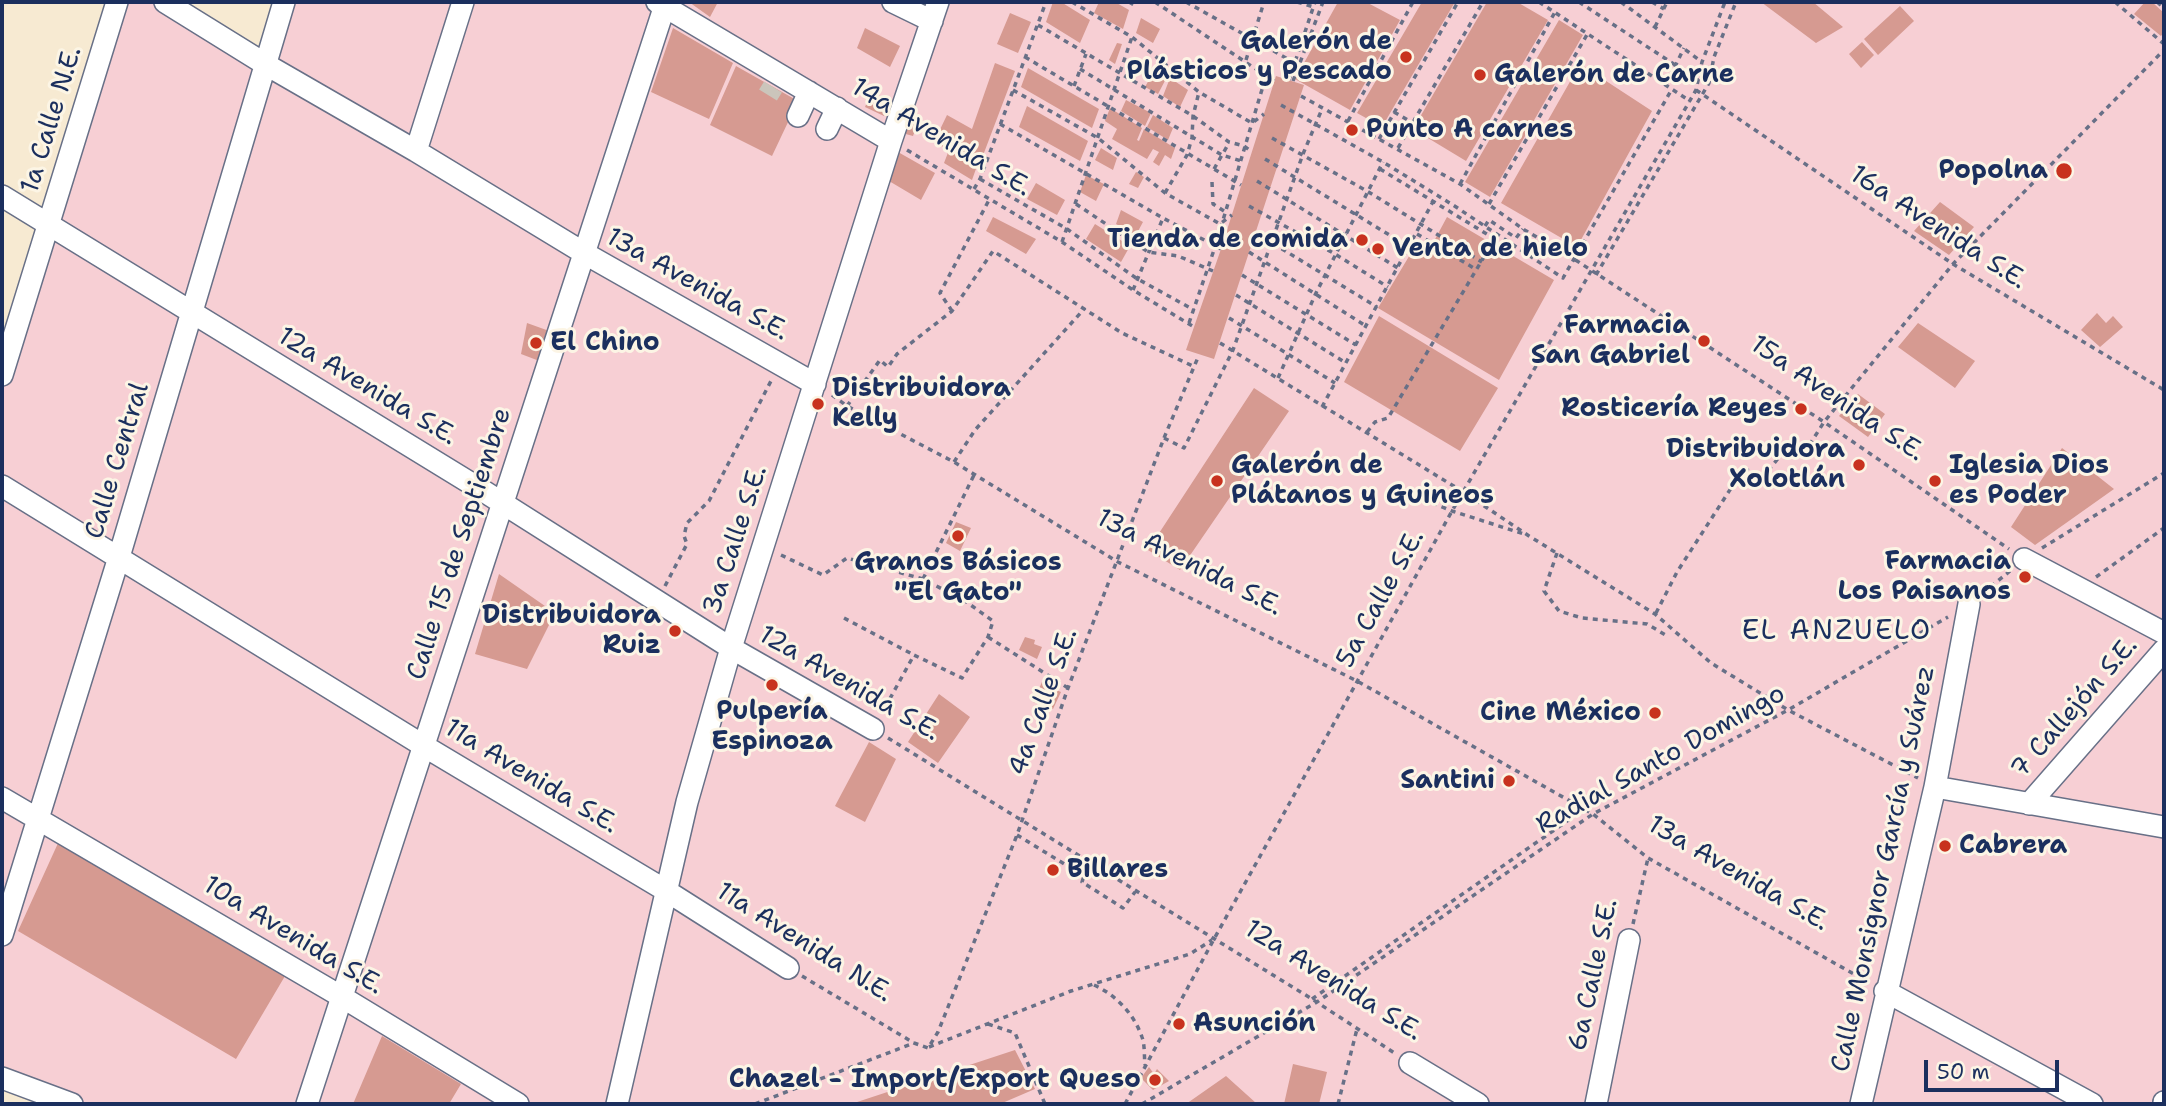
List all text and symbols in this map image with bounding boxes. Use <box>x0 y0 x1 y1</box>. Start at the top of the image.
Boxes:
place label: Galerón de Plásticos y Pescado <box>1127 26 1392 88</box>
street label: 1a Calle N.E. <box>15 43 89 197</box>
marker: Galerón de Plásticos y Pescado <box>1398 49 1414 65</box>
place label: Galerón de Carne <box>1494 59 1734 91</box>
marker: Galerón de Carne <box>1472 67 1488 83</box>
street label: 14a Avenida S.E. <box>845 72 1037 204</box>
place label: Punto A carnes <box>1366 114 1573 146</box>
marker: Punto A carnes <box>1344 122 1360 138</box>
place label: Popolna <box>1938 155 2048 187</box>
street label: 16a Avenida S.E. <box>1844 159 2032 297</box>
marker: Popolna <box>2054 161 2074 181</box>
street label: 13a Avenida S.E. <box>600 222 794 348</box>
place label: Tienda de comida <box>1107 224 1348 256</box>
marker: Tienda de comida <box>1354 232 1370 248</box>
place label: Venta de hielo <box>1392 233 1588 265</box>
marker: Venta de hielo <box>1370 241 1386 257</box>
place label: Farmacia San Gabriel <box>1531 310 1690 372</box>
street label: 12a Avenida S.E. <box>272 321 462 453</box>
place label: El Chino <box>550 327 660 359</box>
street label: 15a Avenida S.E. <box>1744 329 1930 469</box>
marker: Farmacia San Gabriel <box>1696 333 1712 349</box>
marker: El Chino <box>528 335 544 351</box>
place label: Distribuidora Kelly <box>832 373 1011 434</box>
street label: Calle Central <box>79 379 157 543</box>
place label: Rosticería Reyes <box>1561 393 1787 425</box>
marker: Distribuidora Kelly <box>810 396 826 412</box>
marker: Rosticería Reyes <box>1793 401 1809 417</box>
street label: Calle 15 de Septiembre <box>401 404 519 684</box>
place label: Distribuidora Xolotlán <box>1666 434 1845 496</box>
place label: Galerón de Plátanos y Guineos <box>1231 450 1494 512</box>
place label: Iglesia Dios es Poder <box>1949 450 2109 512</box>
marker: Distribuidora Xolotlán <box>1851 457 1867 473</box>
street label: 3a Calle S.E. <box>697 462 775 618</box>
marker: Galerón de Plátanos y Guineos <box>1209 473 1225 489</box>
marker: Iglesia Dios es Poder <box>1927 473 1943 489</box>
street label: 13a Avenida S.E. <box>1091 503 1287 623</box>
street label: 5a Calle S.E. <box>1330 525 1432 673</box>
marker: Granos Básicos "El Gato" <box>950 528 966 544</box>
place label: Farmacia Los Paisanos <box>1838 546 2011 608</box>
place label: Granos Básicos "El Gato" <box>854 547 1062 608</box>
marker: Farmacia Los Paisanos <box>2017 569 2033 585</box>
place label: Distribuidora Ruiz <box>482 600 661 662</box>
district label: EL ANZUELO <box>1743 615 1931 649</box>
street label: 12a Avenida S.E. <box>753 620 945 748</box>
marker: Distribuidora Ruiz <box>667 623 683 639</box>
street label: 4a Calle S.E. <box>1003 624 1085 780</box>
street label: 7 Callejón S.E. <box>2005 631 2145 785</box>
street label: Calle Monsignor García y Suárez <box>1826 663 1942 1075</box>
marker: Pulpería Espinoza <box>764 677 780 693</box>
street label: Radial Santo Domingo <box>1531 679 1791 841</box>
place label: Pulpería Espinoza <box>711 696 833 758</box>
place label: Cine México <box>1480 697 1641 729</box>
marker: Cine México <box>1647 705 1663 721</box>
street label: 11a Avenida S.E. <box>439 713 623 841</box>
place label: Santini <box>1400 765 1495 797</box>
marker: Santini <box>1501 773 1517 789</box>
street label: 13a Avenida S.E. <box>1642 809 1834 939</box>
place label: Cabrera <box>1959 830 2067 862</box>
marker: Cabrera <box>1937 838 1953 854</box>
place label: Billares <box>1067 854 1168 886</box>
marker: Billares <box>1045 862 1061 878</box>
street label: 10a Avenida S.E. <box>197 870 389 1002</box>
street label: 11a Avenida N.E. <box>710 876 898 1010</box>
street label: 6a Calle S.E. <box>1563 896 1625 1054</box>
street label: 12a Avenida S.E. <box>1238 914 1428 1048</box>
place label: Asunción <box>1193 1008 1316 1040</box>
marker: Asunción <box>1171 1016 1187 1032</box>
scale bar <box>1928 1046 2063 1090</box>
text: 50 m <box>1937 1058 1990 1086</box>
place label: Chazel - Import/Export Queso <box>729 1064 1141 1096</box>
marker: Chazel - Import/Export Queso <box>1147 1072 1163 1088</box>

